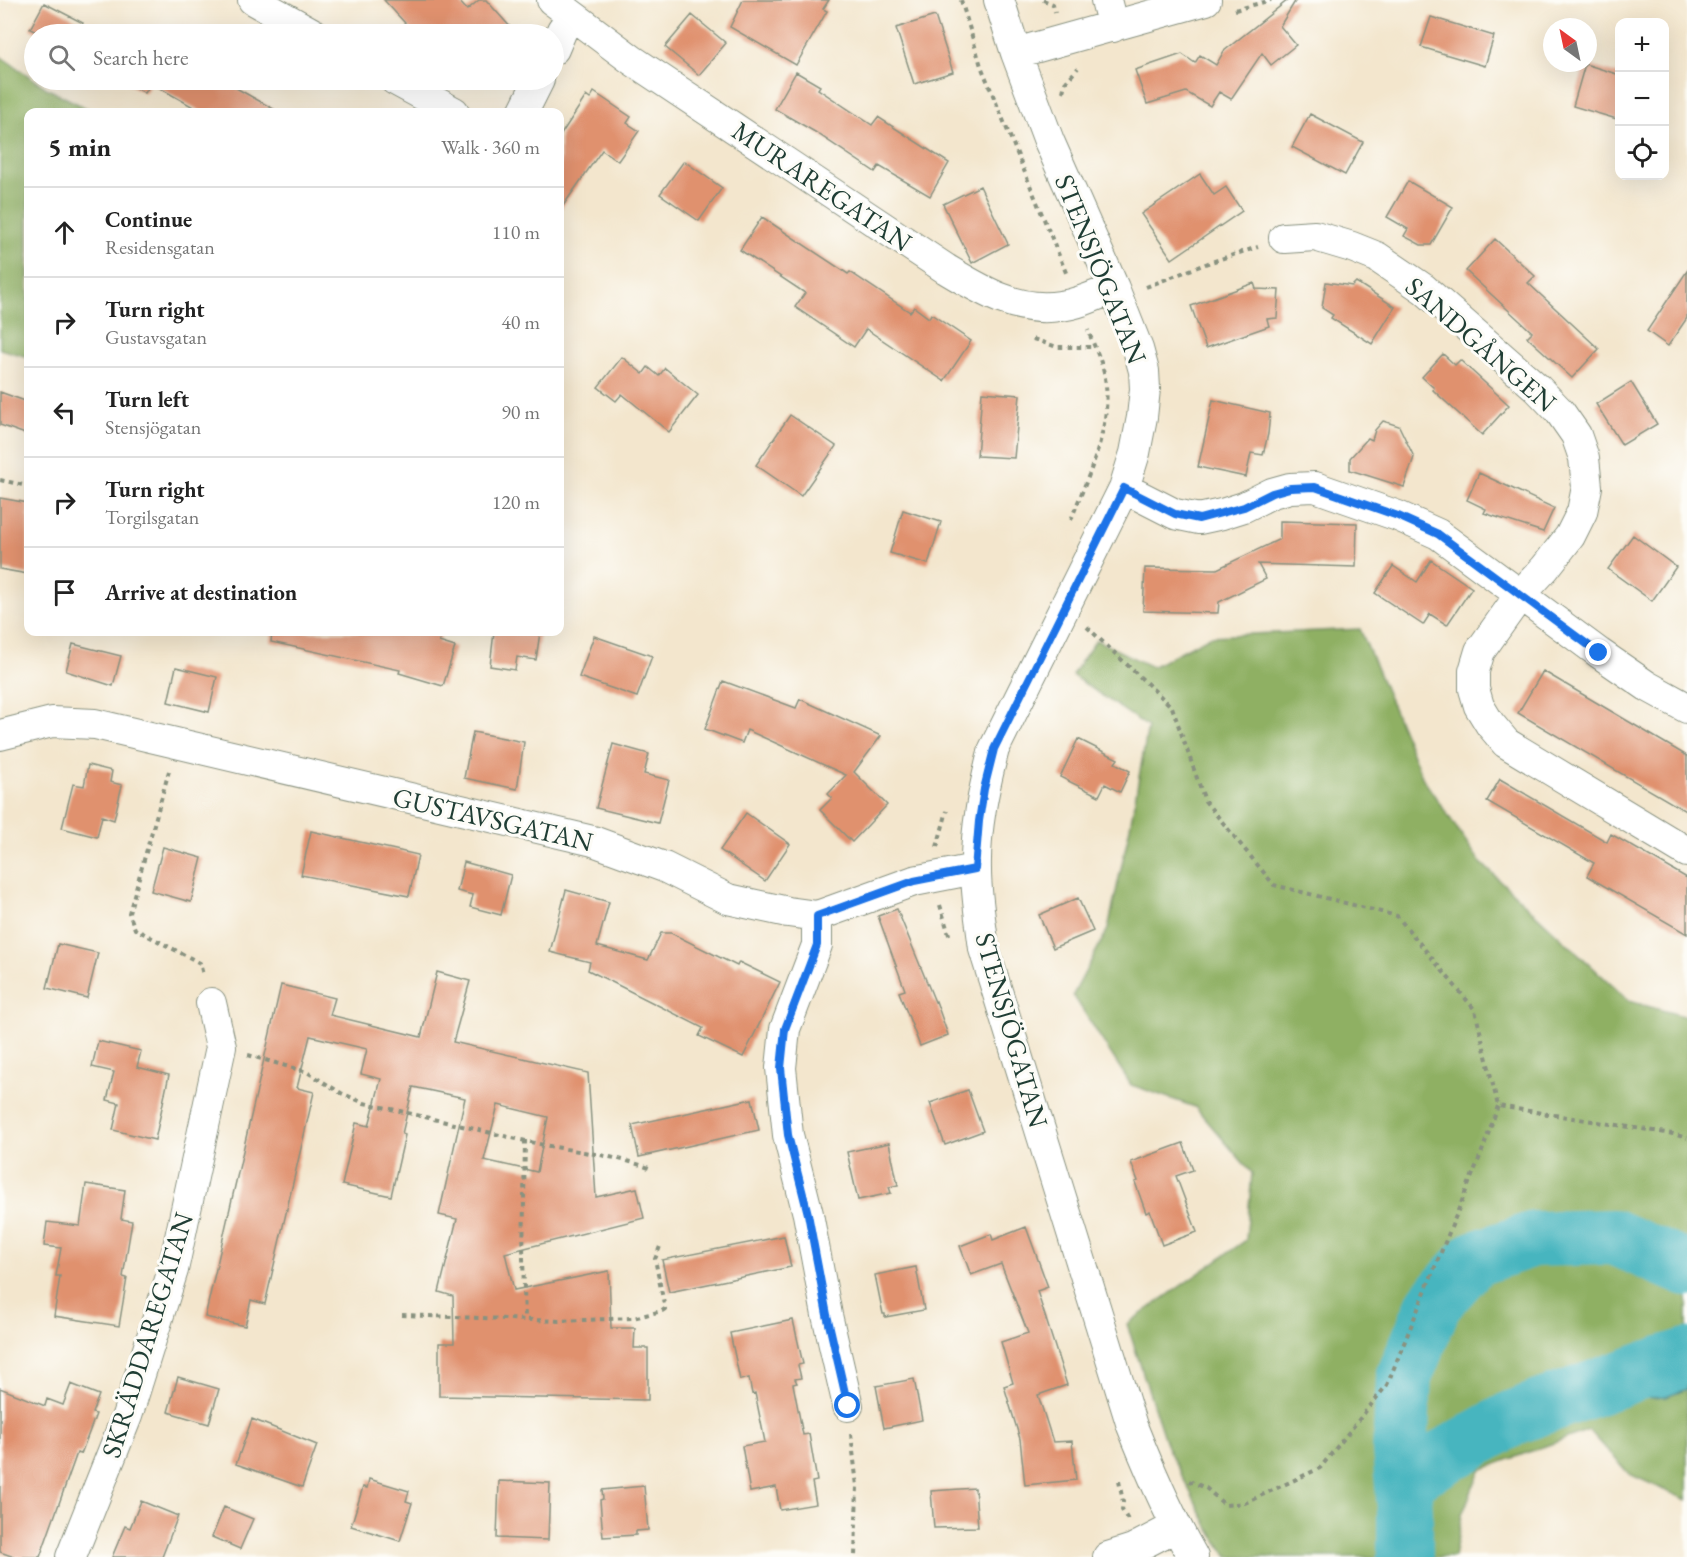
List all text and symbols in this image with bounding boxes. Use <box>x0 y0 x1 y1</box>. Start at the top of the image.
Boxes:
north arrow <box>1543 18 1597 72</box>
map controls <box>1615 18 1669 180</box>
button: + <box>1615 18 1669 72</box>
search box <box>24 24 564 90</box>
icon: search <box>45 41 78 74</box>
text: Search here <box>93 43 188 72</box>
button: − <box>1615 72 1669 126</box>
street label: MURAREGATAN <box>725 113 919 259</box>
button: locate <box>1615 126 1669 180</box>
text: 5 min <box>48 130 111 164</box>
text: Walk · 360 m <box>441 134 540 160</box>
street label: STENSJÖGATAN <box>1047 169 1155 369</box>
text: Continue <box>105 205 192 234</box>
icon: ahead <box>48 216 81 249</box>
text: 110 m <box>492 219 540 245</box>
text: Residensgatan <box>105 234 215 260</box>
street label: SANDGÅNGEN <box>1398 269 1564 420</box>
text: Turn right <box>105 295 204 324</box>
icon: right <box>48 306 81 339</box>
text: 40 m <box>501 309 540 335</box>
text: Gustavsgatan <box>105 324 207 350</box>
text: Turn left <box>105 385 189 414</box>
icon: left <box>48 396 81 429</box>
text: 90 m <box>501 399 540 425</box>
text: Stensjögatan <box>105 414 201 440</box>
text: Turn right <box>105 475 204 504</box>
icon: right <box>48 486 81 519</box>
text: 120 m <box>492 489 540 515</box>
text: Torgilsgatan <box>105 504 199 530</box>
icon: arrive <box>48 576 81 609</box>
text: Arrive at destination <box>105 578 297 607</box>
route end <box>1585 639 1611 665</box>
street label: GUSTAVSGATAN <box>389 779 597 859</box>
street label: STENSJÖGATAN <box>967 928 1057 1132</box>
street label: SKRÄDDAREGATAN <box>93 1208 201 1462</box>
route start <box>834 1392 860 1418</box>

